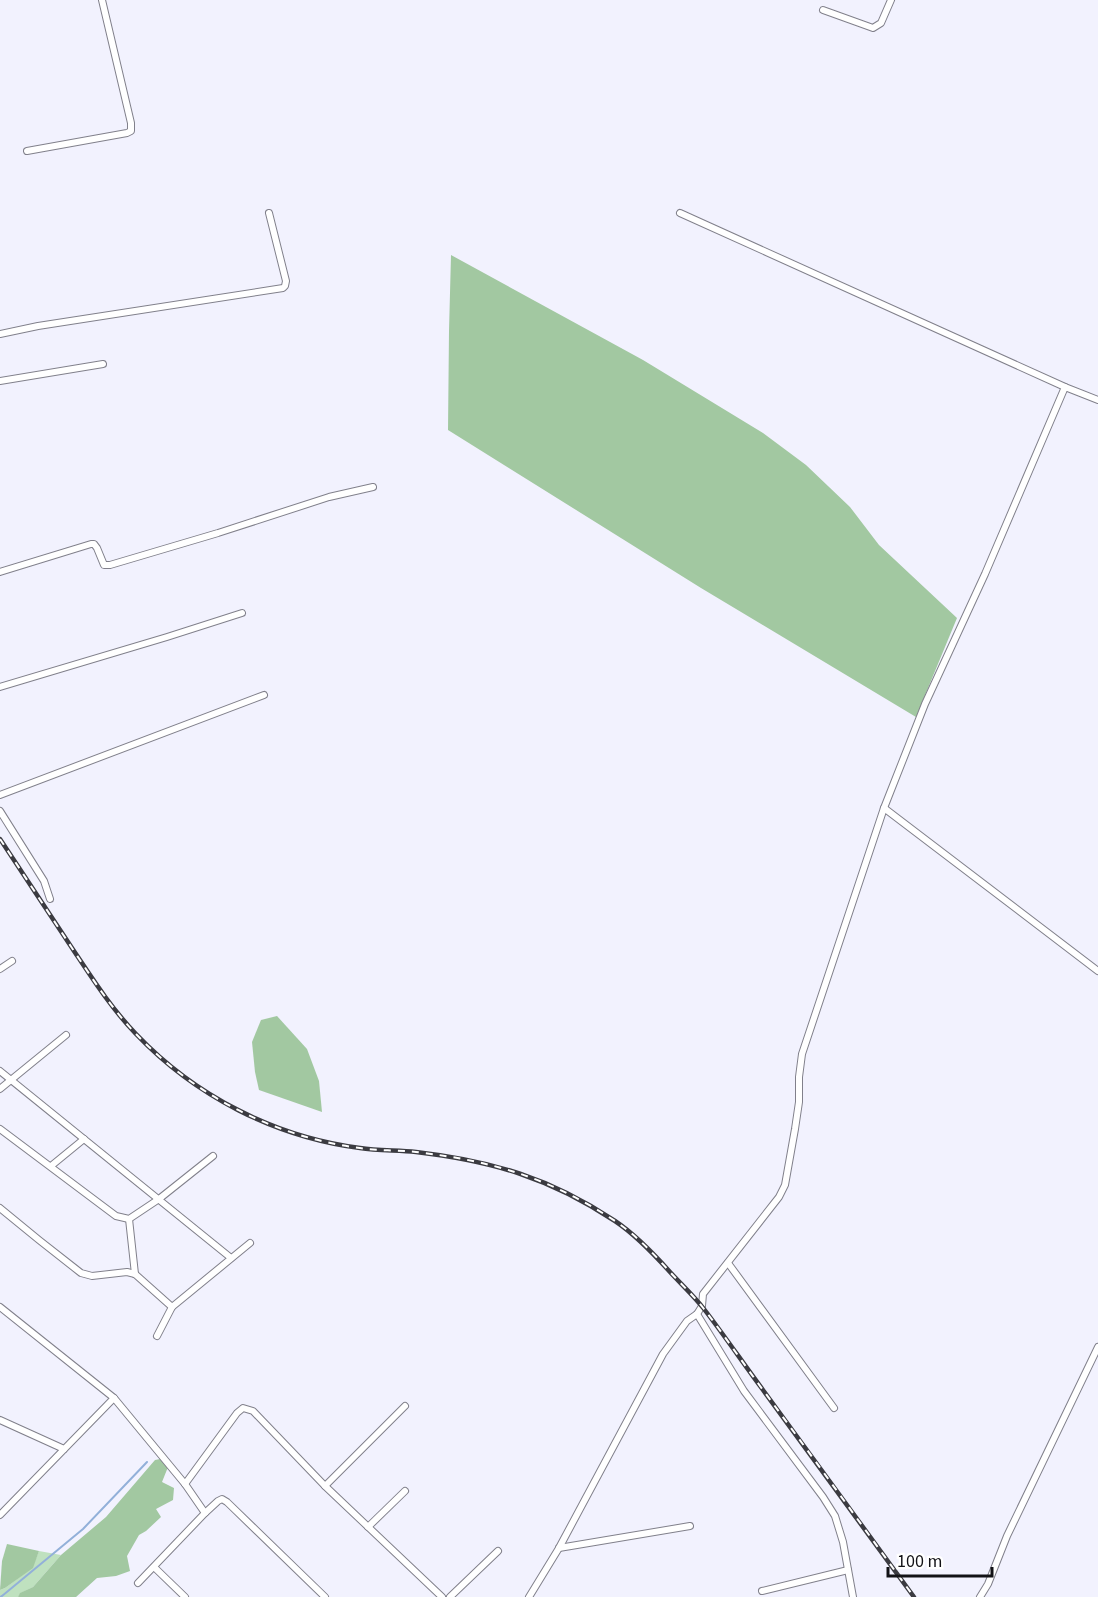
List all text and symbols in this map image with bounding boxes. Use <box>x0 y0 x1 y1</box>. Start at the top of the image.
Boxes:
scale bar <box>888 1540 992 1578</box>
text: 100 m <box>897 1549 942 1574</box>

